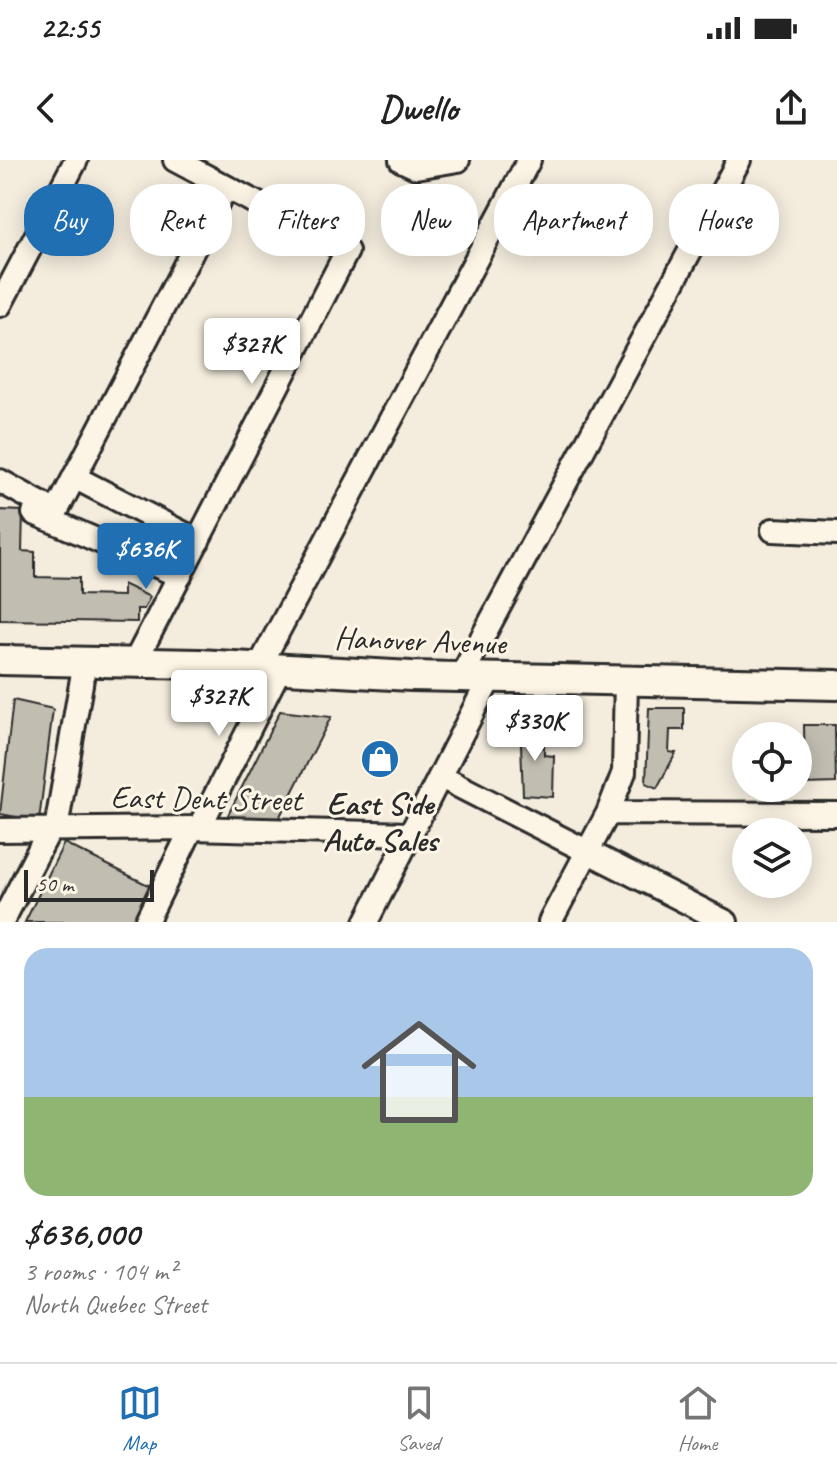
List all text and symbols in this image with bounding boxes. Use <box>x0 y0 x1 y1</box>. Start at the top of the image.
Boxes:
text: 22:55 <box>40 9 99 47</box>
text: Dwello <box>379 85 458 131</box>
icon: back <box>24 86 68 130</box>
icon: share <box>769 86 813 130</box>
chip: Buy <box>24 184 114 256</box>
chip: Rent <box>130 184 232 256</box>
chip: Filters <box>248 184 365 256</box>
chip: New <box>381 184 478 256</box>
chip: Apartment <box>494 184 653 256</box>
chip: House <box>669 184 779 256</box>
pin: $327K <box>196 318 308 386</box>
text: $327K <box>222 327 282 360</box>
pin: $636K <box>90 523 202 591</box>
text: $636K <box>115 532 177 565</box>
street label: Hanover Avenue <box>334 617 509 664</box>
pin: $327K <box>163 670 275 738</box>
text: $327K <box>189 679 249 712</box>
pin: $330K <box>479 695 591 763</box>
text: $330K <box>505 704 565 737</box>
map controls <box>732 722 812 898</box>
button: locate <box>732 722 812 802</box>
shop icon: East Side Auto Sales <box>359 738 401 780</box>
street label: East Dent Street <box>110 776 305 821</box>
place label: East Side Auto Sales <box>323 783 440 861</box>
button: layers <box>732 818 812 898</box>
scale bar <box>24 866 154 902</box>
text: 50 m <box>36 870 73 898</box>
icon: home <box>347 1000 491 1144</box>
text: $636,000 <box>24 1212 139 1255</box>
text: 3 rooms · 104 m² <box>24 1255 176 1288</box>
text: North Quebec Street <box>24 1288 207 1321</box>
tab: Map <box>118 1381 162 1457</box>
tab: Saved <box>397 1381 441 1457</box>
tab: Home <box>676 1381 720 1457</box>

